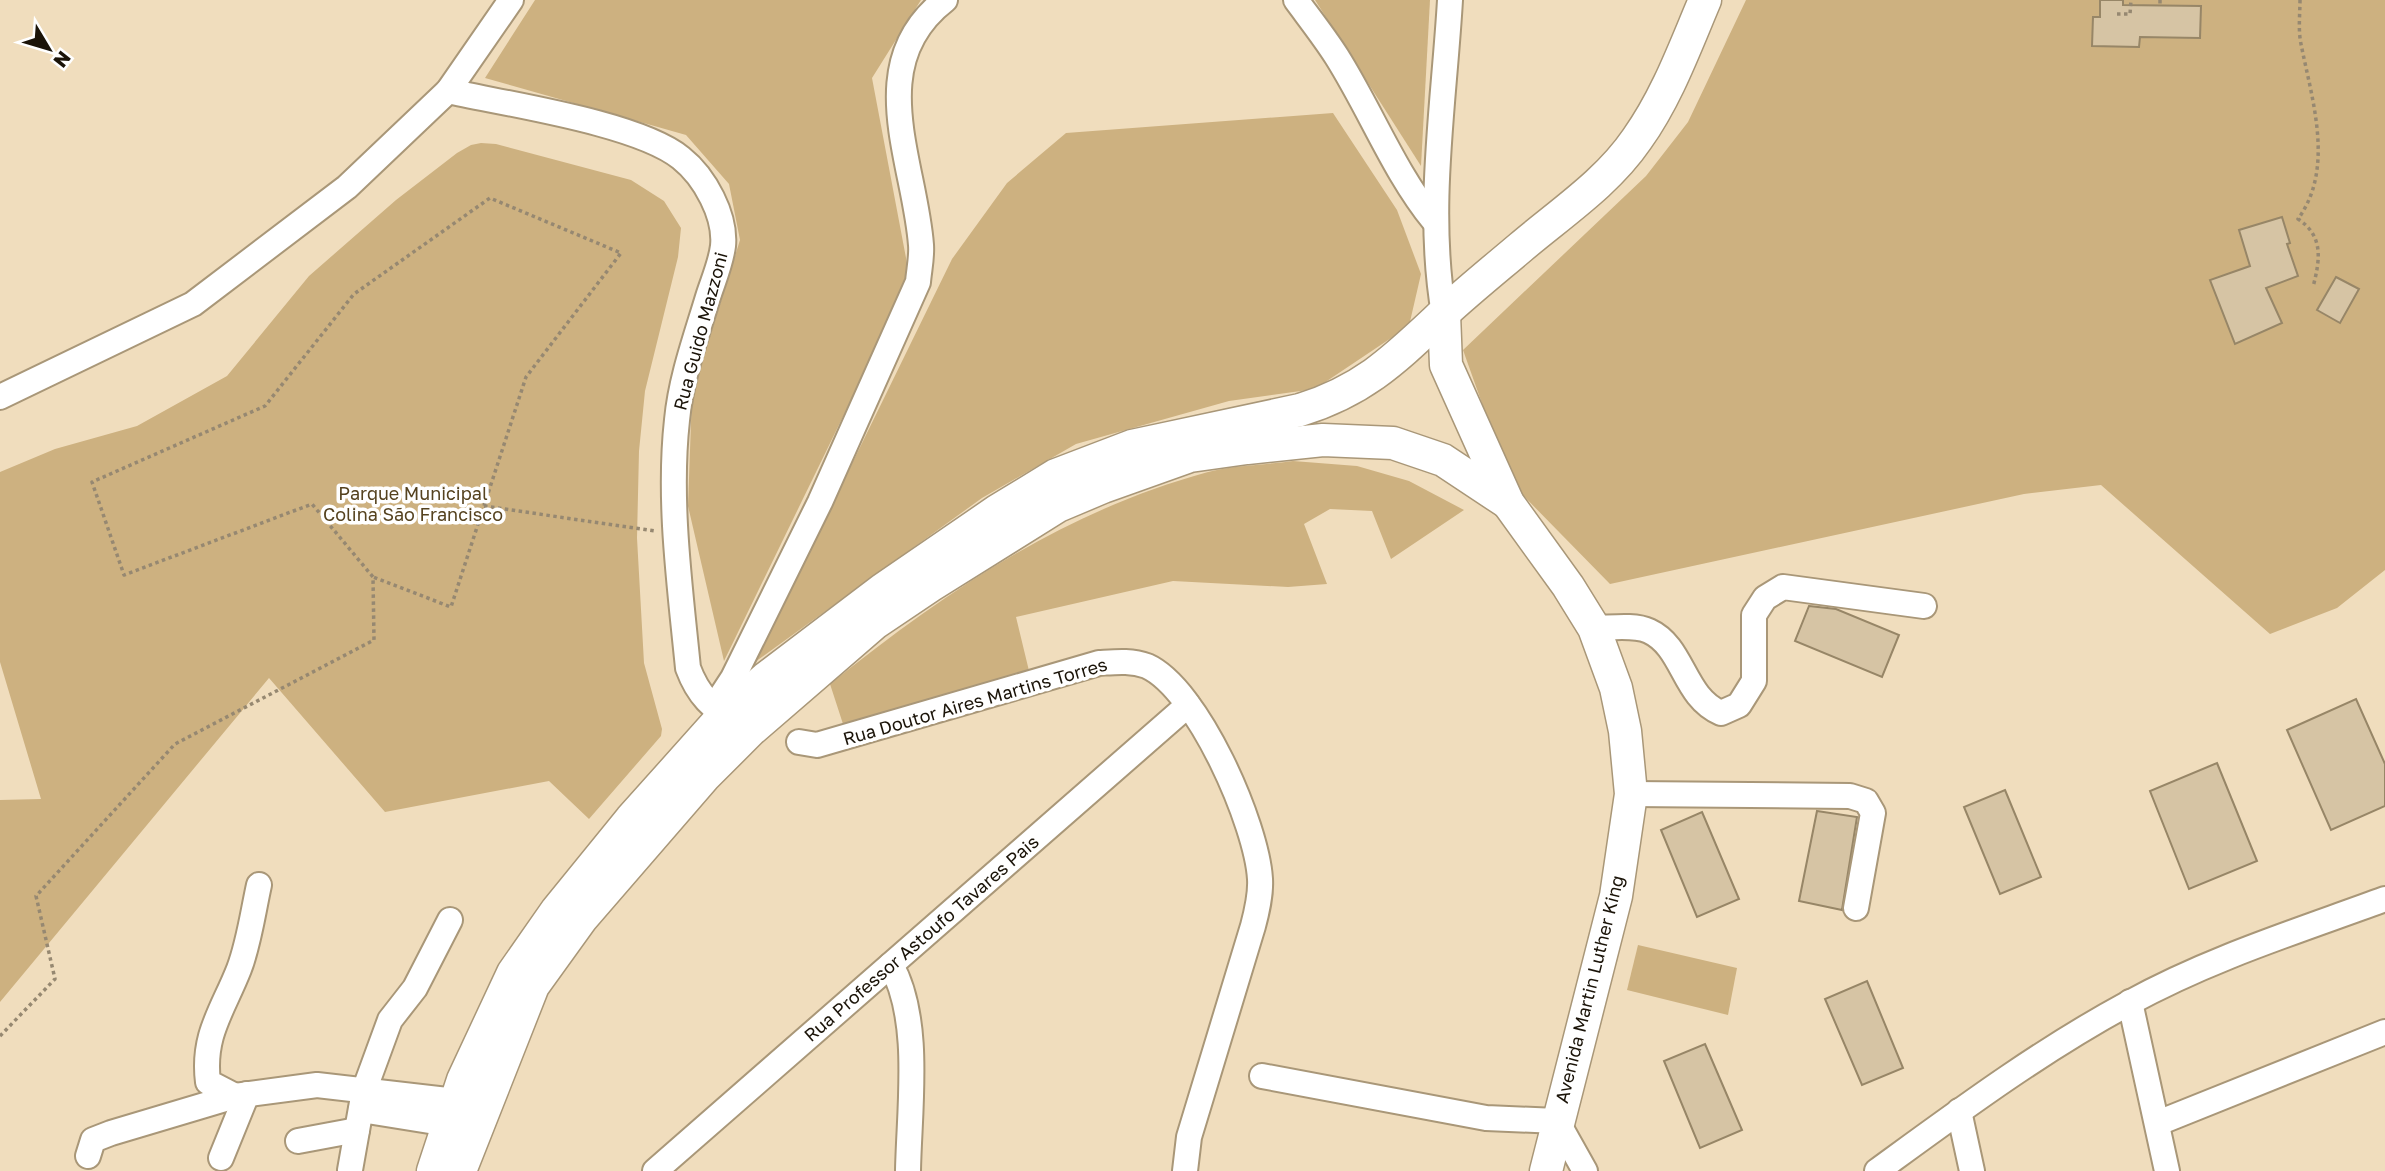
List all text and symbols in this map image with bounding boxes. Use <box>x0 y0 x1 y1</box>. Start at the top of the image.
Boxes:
north arrow <box>14 14 84 84</box>
text: N <box>49 47 76 73</box>
street label: Rua Guido Mazzoni <box>668 249 732 413</box>
park label: Parque Municipal Colina São Francisco <box>323 482 503 525</box>
street label: Rua Doutor Aires Martins Torres <box>840 653 1110 749</box>
street label: Rua Professor Astoufo Tavares Pais <box>799 830 1043 1046</box>
street label: Avenida Martin Luther King <box>1550 873 1628 1105</box>

